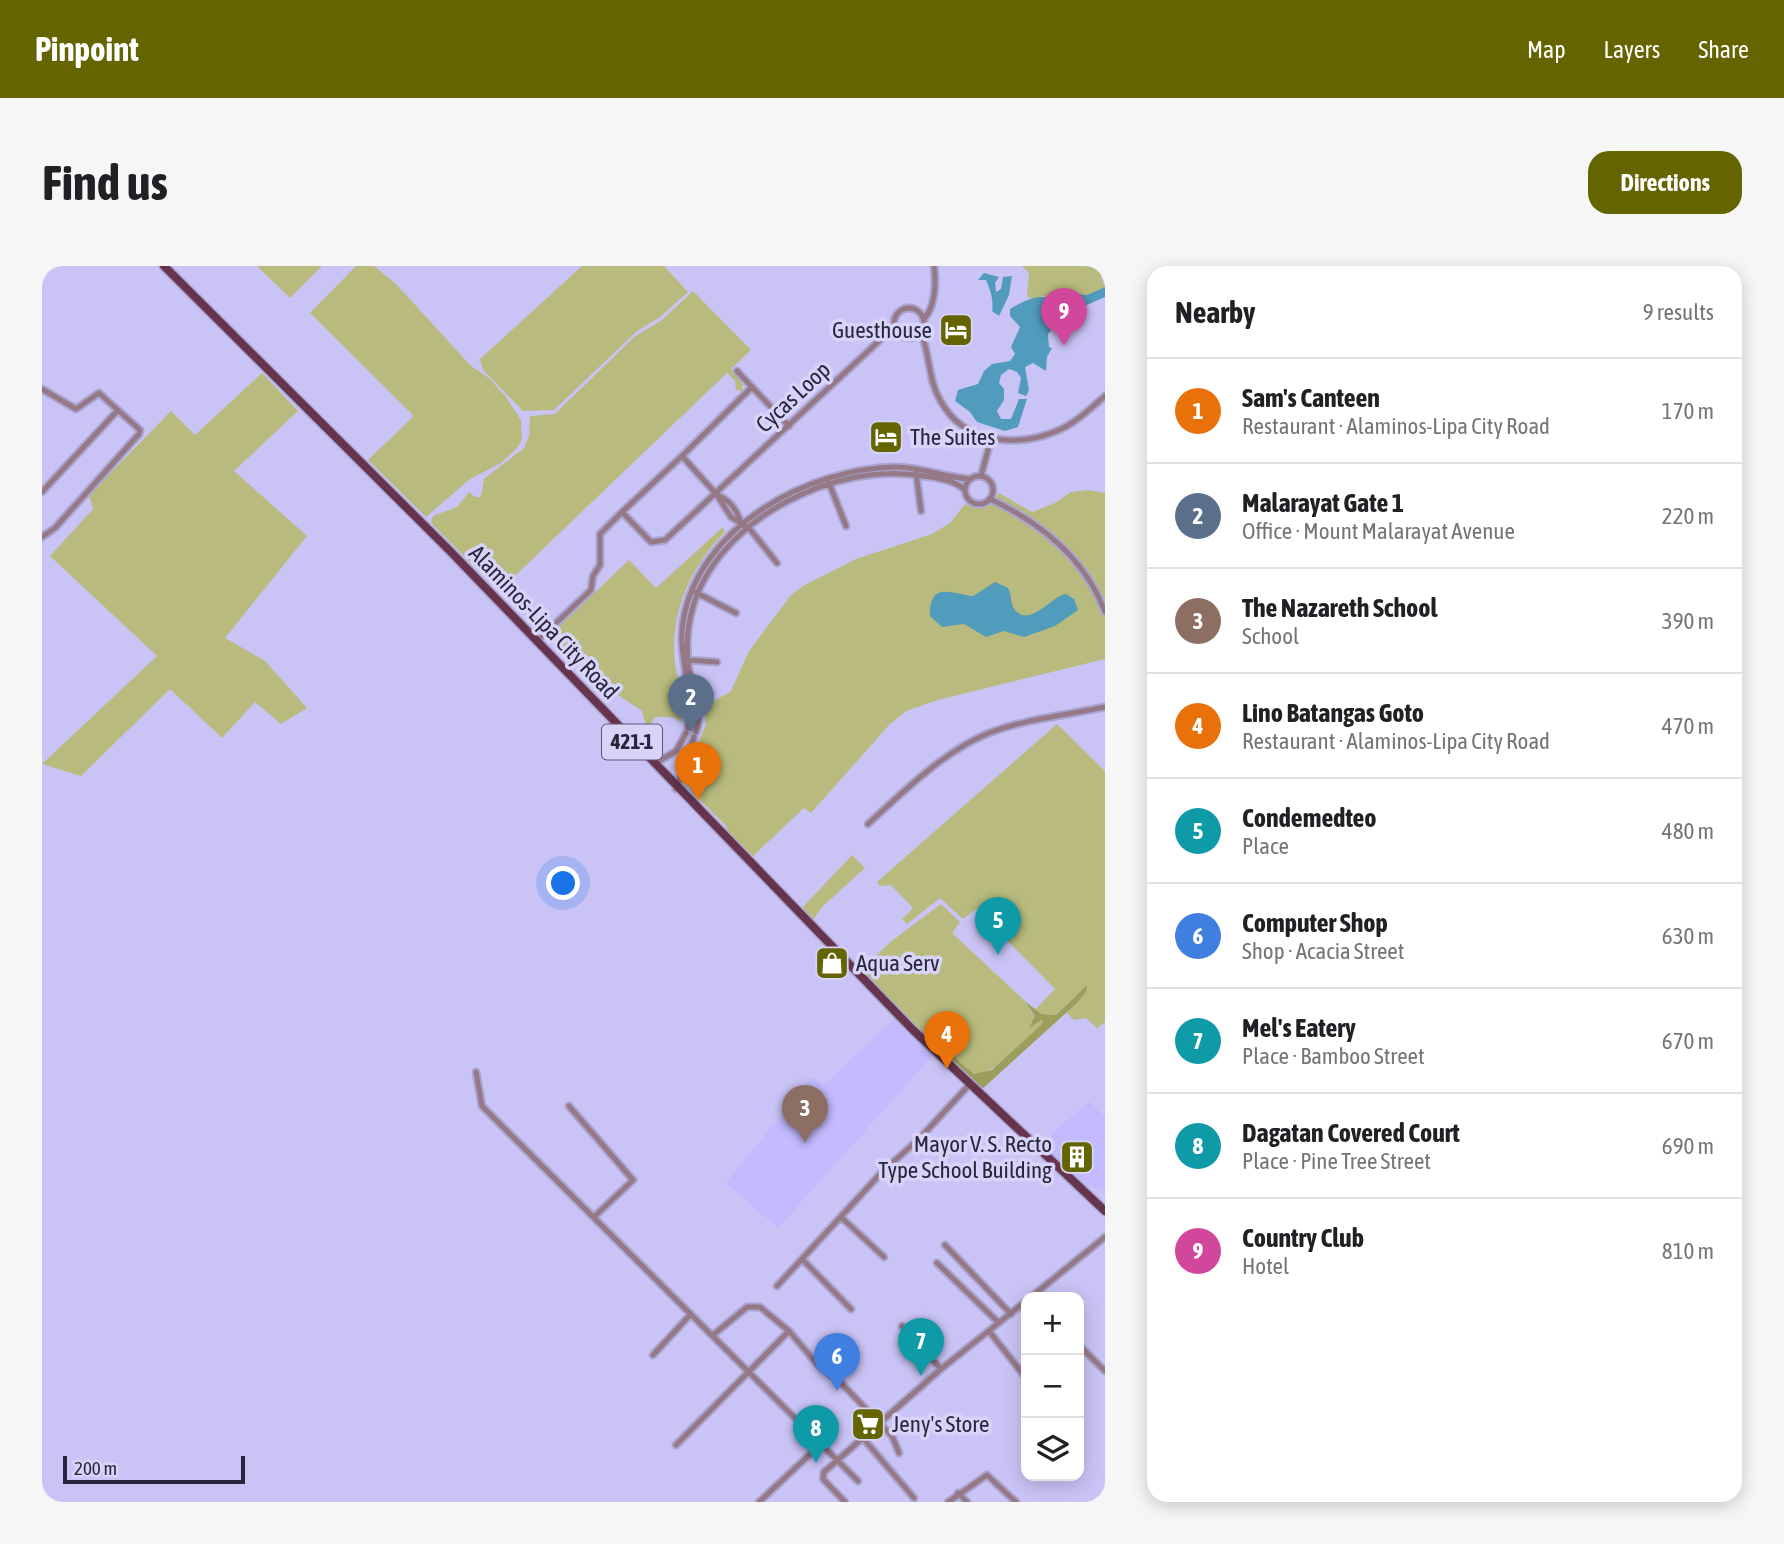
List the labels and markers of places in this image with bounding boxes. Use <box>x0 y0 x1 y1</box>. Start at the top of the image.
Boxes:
pin: 9 <box>1041 288 1087 346</box>
hotel icon: Guesthouse <box>937 311 975 349</box>
place label: Guesthouse <box>832 317 932 343</box>
hotel icon: The Suites <box>867 418 905 456</box>
place label: The Suites <box>910 424 995 450</box>
pin: 2 <box>668 674 714 732</box>
pin: 1 <box>675 742 721 800</box>
pin: 5 <box>975 897 1021 955</box>
shop icon: Aqua Serv <box>813 944 851 982</box>
place label: Aqua Serv <box>856 950 940 976</box>
pin: 4 <box>924 1011 970 1069</box>
pin: 3 <box>782 1085 828 1143</box>
place label: Mayor V. S. Recto Type School Building <box>878 1131 1052 1183</box>
building icon: Mayor V. S. Recto Type School Building <box>1058 1138 1096 1176</box>
pin: 7 <box>898 1318 944 1376</box>
pin: 6 <box>814 1333 860 1391</box>
pin: 8 <box>793 1405 839 1463</box>
supermarket icon: Jeny's Store <box>849 1405 887 1443</box>
place label: Jeny's Store <box>892 1411 990 1437</box>

